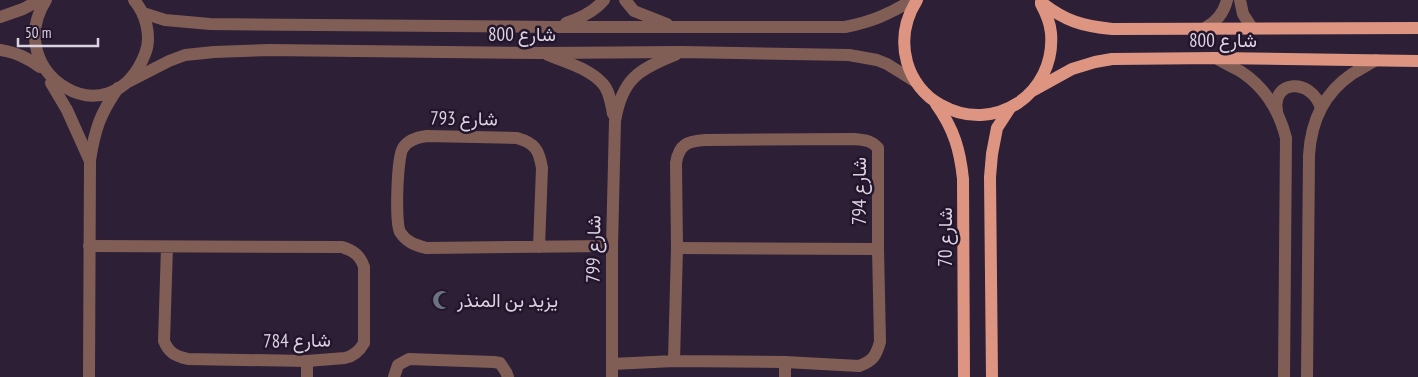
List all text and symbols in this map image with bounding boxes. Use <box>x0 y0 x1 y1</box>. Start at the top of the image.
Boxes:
scale bar <box>18 15 98 47</box>
street label: شارع 800 <box>488 22 556 47</box>
text: 50 m <box>25 23 51 42</box>
street label: شارع 800 <box>1189 28 1257 53</box>
street label: شارع 793 <box>430 105 498 132</box>
street label: شارع 794 <box>847 157 872 225</box>
street label: شارع 70 <box>933 207 958 267</box>
street label: شارع 799 <box>580 215 607 283</box>
place label: يزيد بن المنذر <box>456 288 558 312</box>
mosque icon: يزيد بن المنذر <box>431 289 453 311</box>
street label: شارع 784 <box>263 327 331 354</box>

